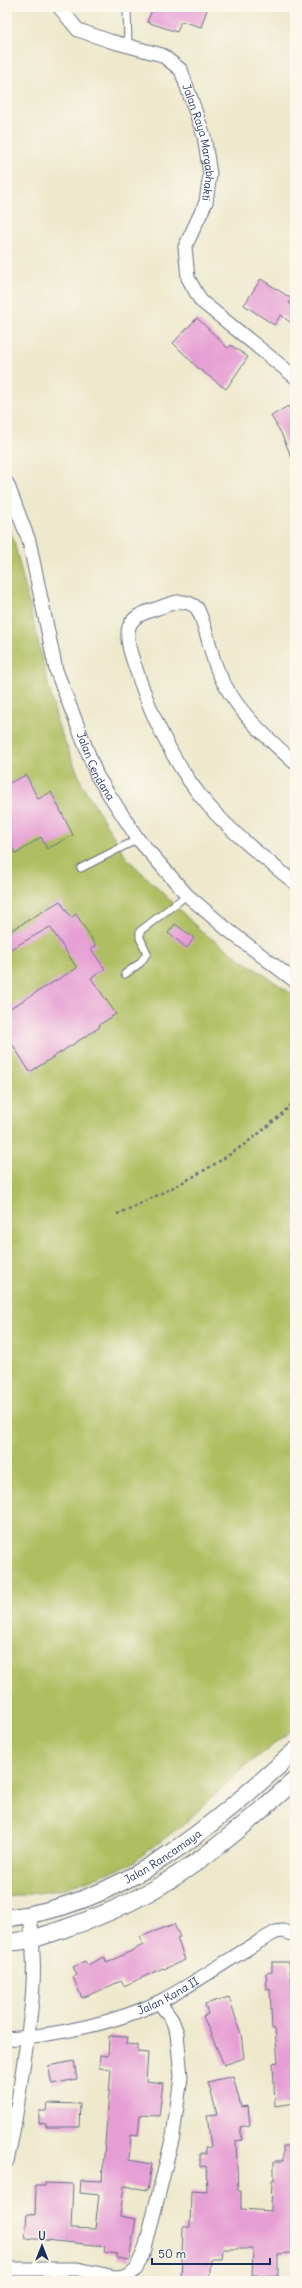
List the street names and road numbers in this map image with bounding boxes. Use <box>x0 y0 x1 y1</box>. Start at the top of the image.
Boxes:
street label: Jalan Raya Margabhakti <box>179 82 217 202</box>
street label: Jalan Cendana <box>74 730 118 803</box>
street label: Jalan Rancamaya <box>121 1826 204 1887</box>
street label: Jalan Kana II <box>135 1974 201 2018</box>

